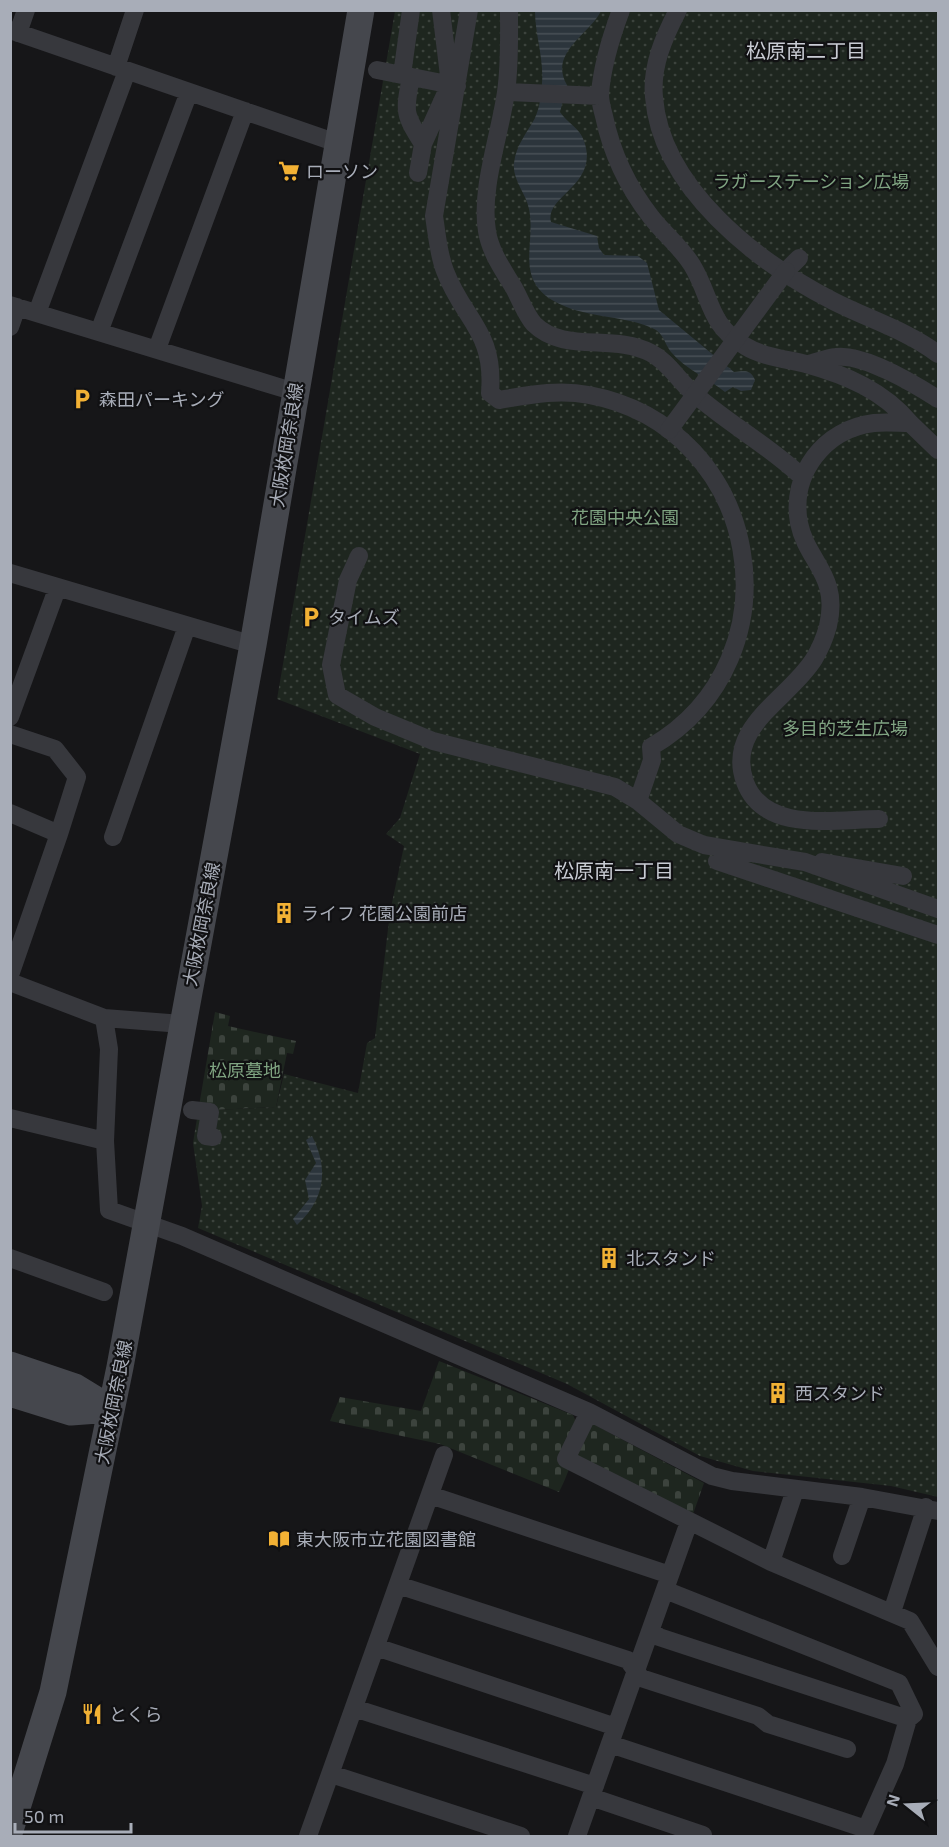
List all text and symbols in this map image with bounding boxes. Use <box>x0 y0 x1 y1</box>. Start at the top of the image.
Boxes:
district label: 松原南二丁目 <box>746 38 866 62</box>
supermarket icon: ローソン <box>277 159 301 183</box>
place label: ローソン <box>306 160 378 182</box>
park label: ラガーステーション広場 <box>713 170 909 192</box>
street label: 大阪枚岡奈良線 <box>265 381 307 509</box>
parking icon: 森田パーキング <box>70 387 94 411</box>
place label: 森田パーキング <box>99 388 224 410</box>
park label: 花園中央公園 <box>571 506 679 528</box>
parking icon: タイムズ <box>299 605 323 629</box>
place label: タイムズ <box>328 606 400 628</box>
park label: 多目的芝生広場 <box>782 717 908 739</box>
district label: 松原南一丁目 <box>554 858 674 882</box>
street label: 大阪枚岡奈良線 <box>178 860 224 988</box>
building icon: ライフ 花園公園前店 <box>272 901 296 925</box>
place label: ライフ 花園公園前店 <box>301 902 467 924</box>
park label: 松原墓地 <box>209 1059 281 1081</box>
building icon: 北スタンド <box>597 1246 621 1270</box>
place label: 北スタンド <box>626 1247 716 1269</box>
street label: 大阪枚岡奈良線 <box>90 1338 136 1466</box>
building icon: 西スタンド <box>766 1381 790 1405</box>
place label: 西スタンド <box>795 1382 885 1404</box>
library icon: 東大阪市立花園図書館 <box>267 1527 291 1551</box>
place label: 東大阪市立花園図書館 <box>296 1528 476 1550</box>
restaurant icon: とくら <box>80 1702 104 1726</box>
place label: とくら <box>109 1703 162 1725</box>
north arrow <box>877 1775 937 1835</box>
text: N <box>881 1792 903 1809</box>
scale bar <box>15 1796 130 1834</box>
text: 50 m <box>24 1805 64 1827</box>

